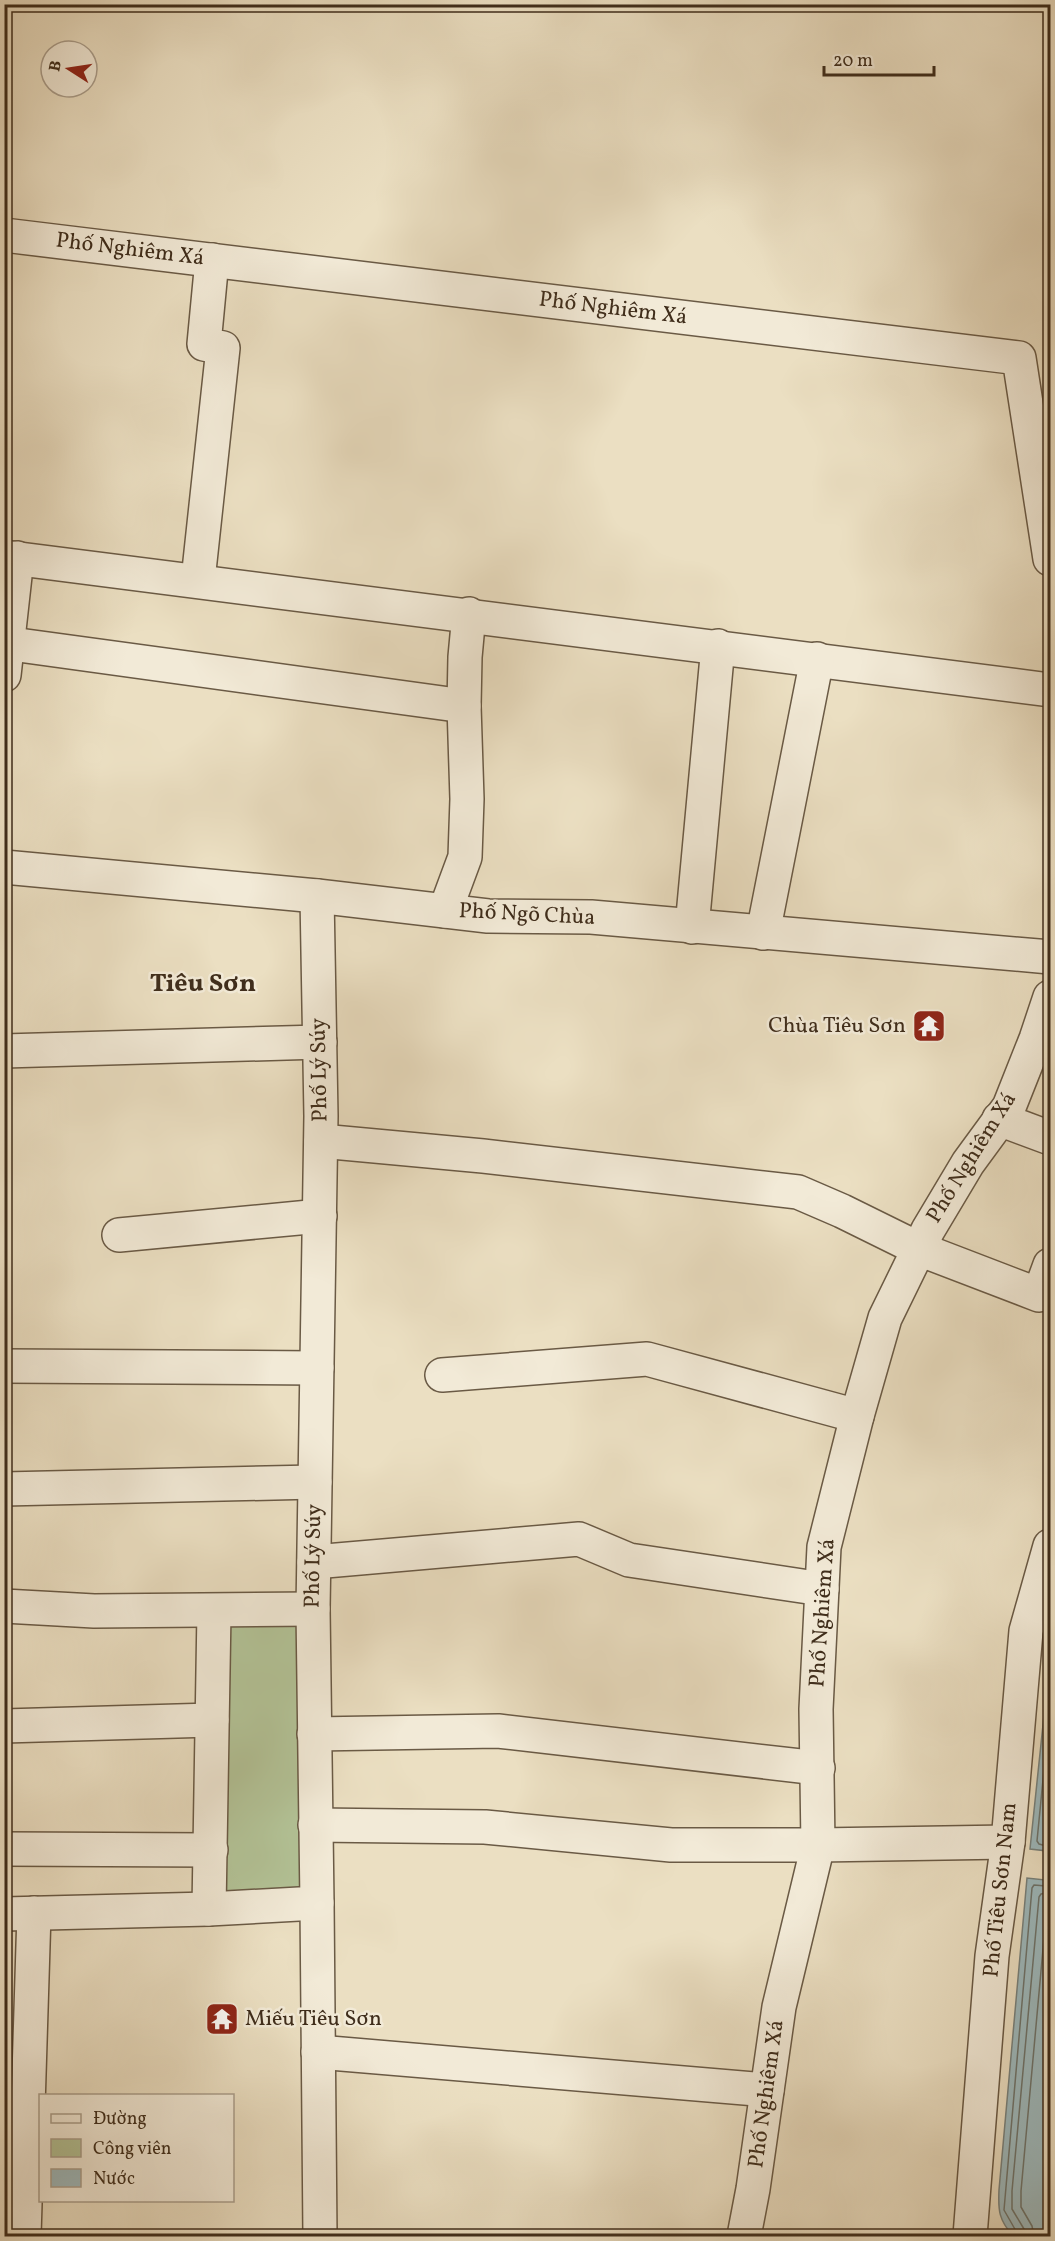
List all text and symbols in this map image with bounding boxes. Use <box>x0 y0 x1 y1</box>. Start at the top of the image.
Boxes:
north arrow <box>39 39 99 99</box>
scale bar <box>824 39 934 77</box>
text: 20 m <box>833 49 873 74</box>
text: B <box>44 59 68 74</box>
street label: Phố Nghiêm Xá <box>54 226 206 274</box>
street label: Phố Nghiêm Xá <box>537 285 689 333</box>
street label: Phố Ngõ Chùa <box>458 896 596 934</box>
district label: Tiêu Sơn <box>150 966 256 1002</box>
temple icon: Chùa Tiêu Sơn <box>911 1008 947 1044</box>
place label: Chùa Tiêu Sơn <box>768 1011 906 1042</box>
street label: Phố Lý Súy <box>304 1018 336 1122</box>
street label: Phố Nghiêm Xá <box>919 1086 1025 1229</box>
street label: Phố Lý Súy <box>298 1504 330 1608</box>
street label: Phố Nghiêm Xá <box>802 1537 844 1689</box>
street label: Phố Tiêu Sơn Nam <box>976 1801 1026 1979</box>
temple icon: Miếu Tiêu Sơn <box>204 2001 240 2037</box>
place label: Miếu Tiêu Sơn <box>245 2004 382 2035</box>
street label: Phố Nghiêm Xá <box>741 2018 793 2170</box>
legend <box>39 2094 234 2202</box>
text: Đường <box>93 2107 147 2132</box>
text: Công viên <box>93 2137 172 2162</box>
text: Nước <box>93 2167 135 2192</box>

